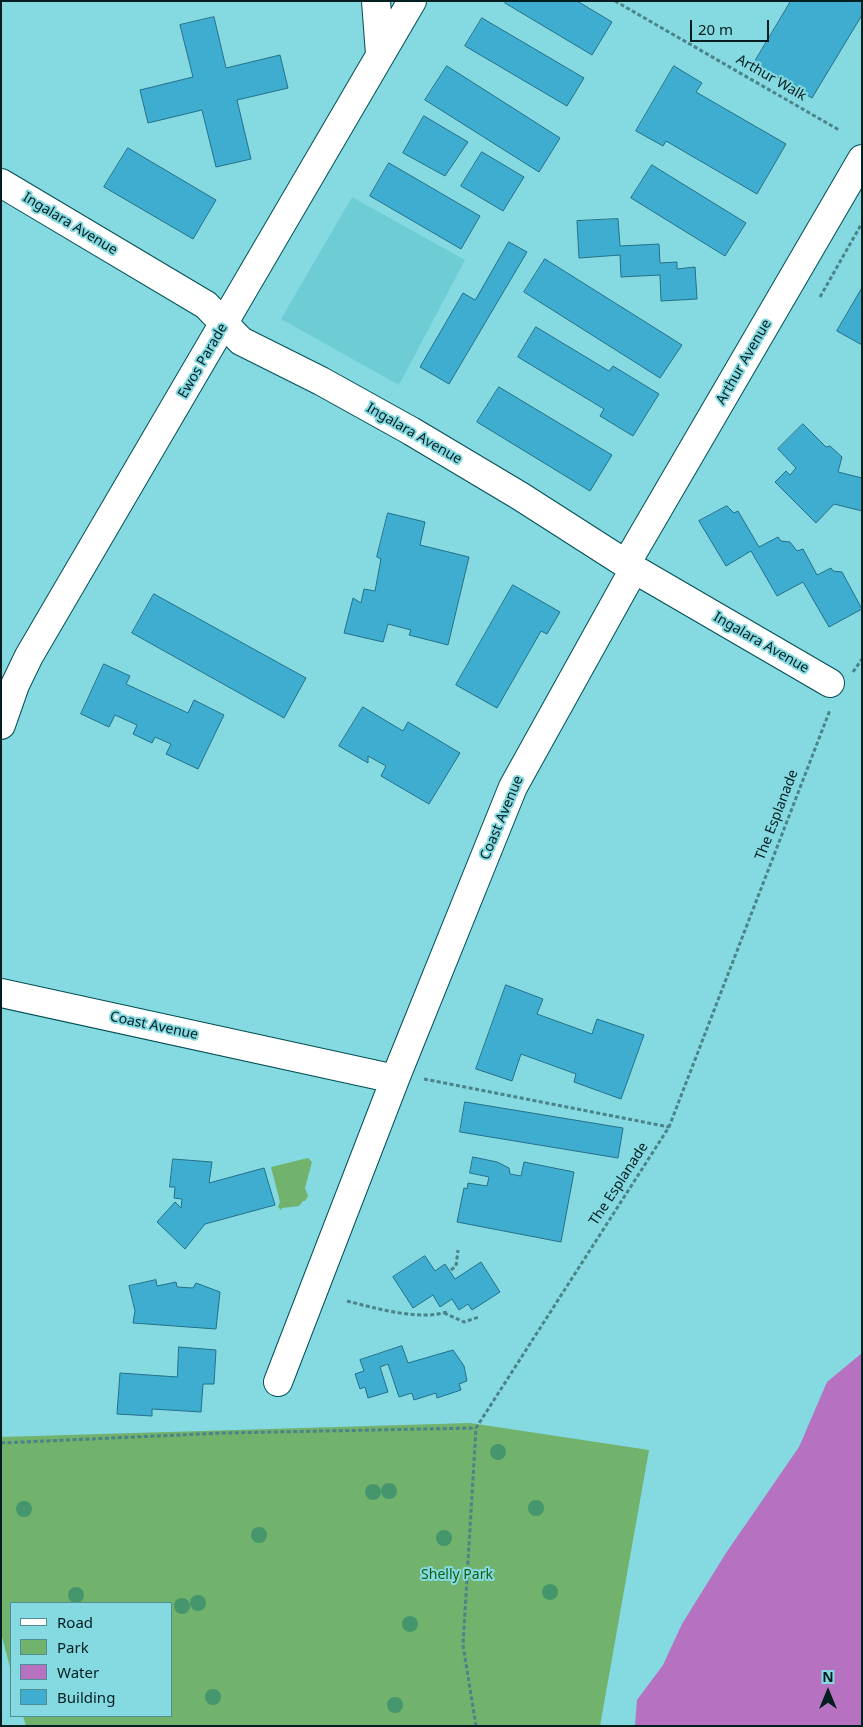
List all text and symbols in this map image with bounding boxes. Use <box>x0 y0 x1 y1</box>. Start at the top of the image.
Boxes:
scale bar <box>693 10 772 42</box>
text: 20 m <box>698 19 733 39</box>
street label: Arthur Walk <box>733 51 809 105</box>
street label: Ingalara Avenue <box>20 189 120 259</box>
street label: Arthur Avenue <box>713 316 775 408</box>
street label: Ewos Parade <box>175 321 231 401</box>
street label: Ingalara Avenue <box>363 400 465 468</box>
street label: Ingalara Avenue <box>710 609 812 677</box>
street label: The Esplanade <box>752 767 802 863</box>
street label: Coast Avenue <box>477 773 527 863</box>
street label: Coast Avenue <box>108 1008 200 1044</box>
street label: The Esplanade <box>586 1139 652 1229</box>
park label: Shelly Park <box>421 1567 493 1583</box>
legend <box>10 1602 172 1717</box>
text: Road <box>57 1612 93 1632</box>
text: Park <box>57 1637 89 1657</box>
text: Water <box>57 1662 99 1682</box>
north arrow <box>803 1667 853 1717</box>
text: N <box>822 1667 834 1686</box>
text: Building <box>57 1687 115 1707</box>

